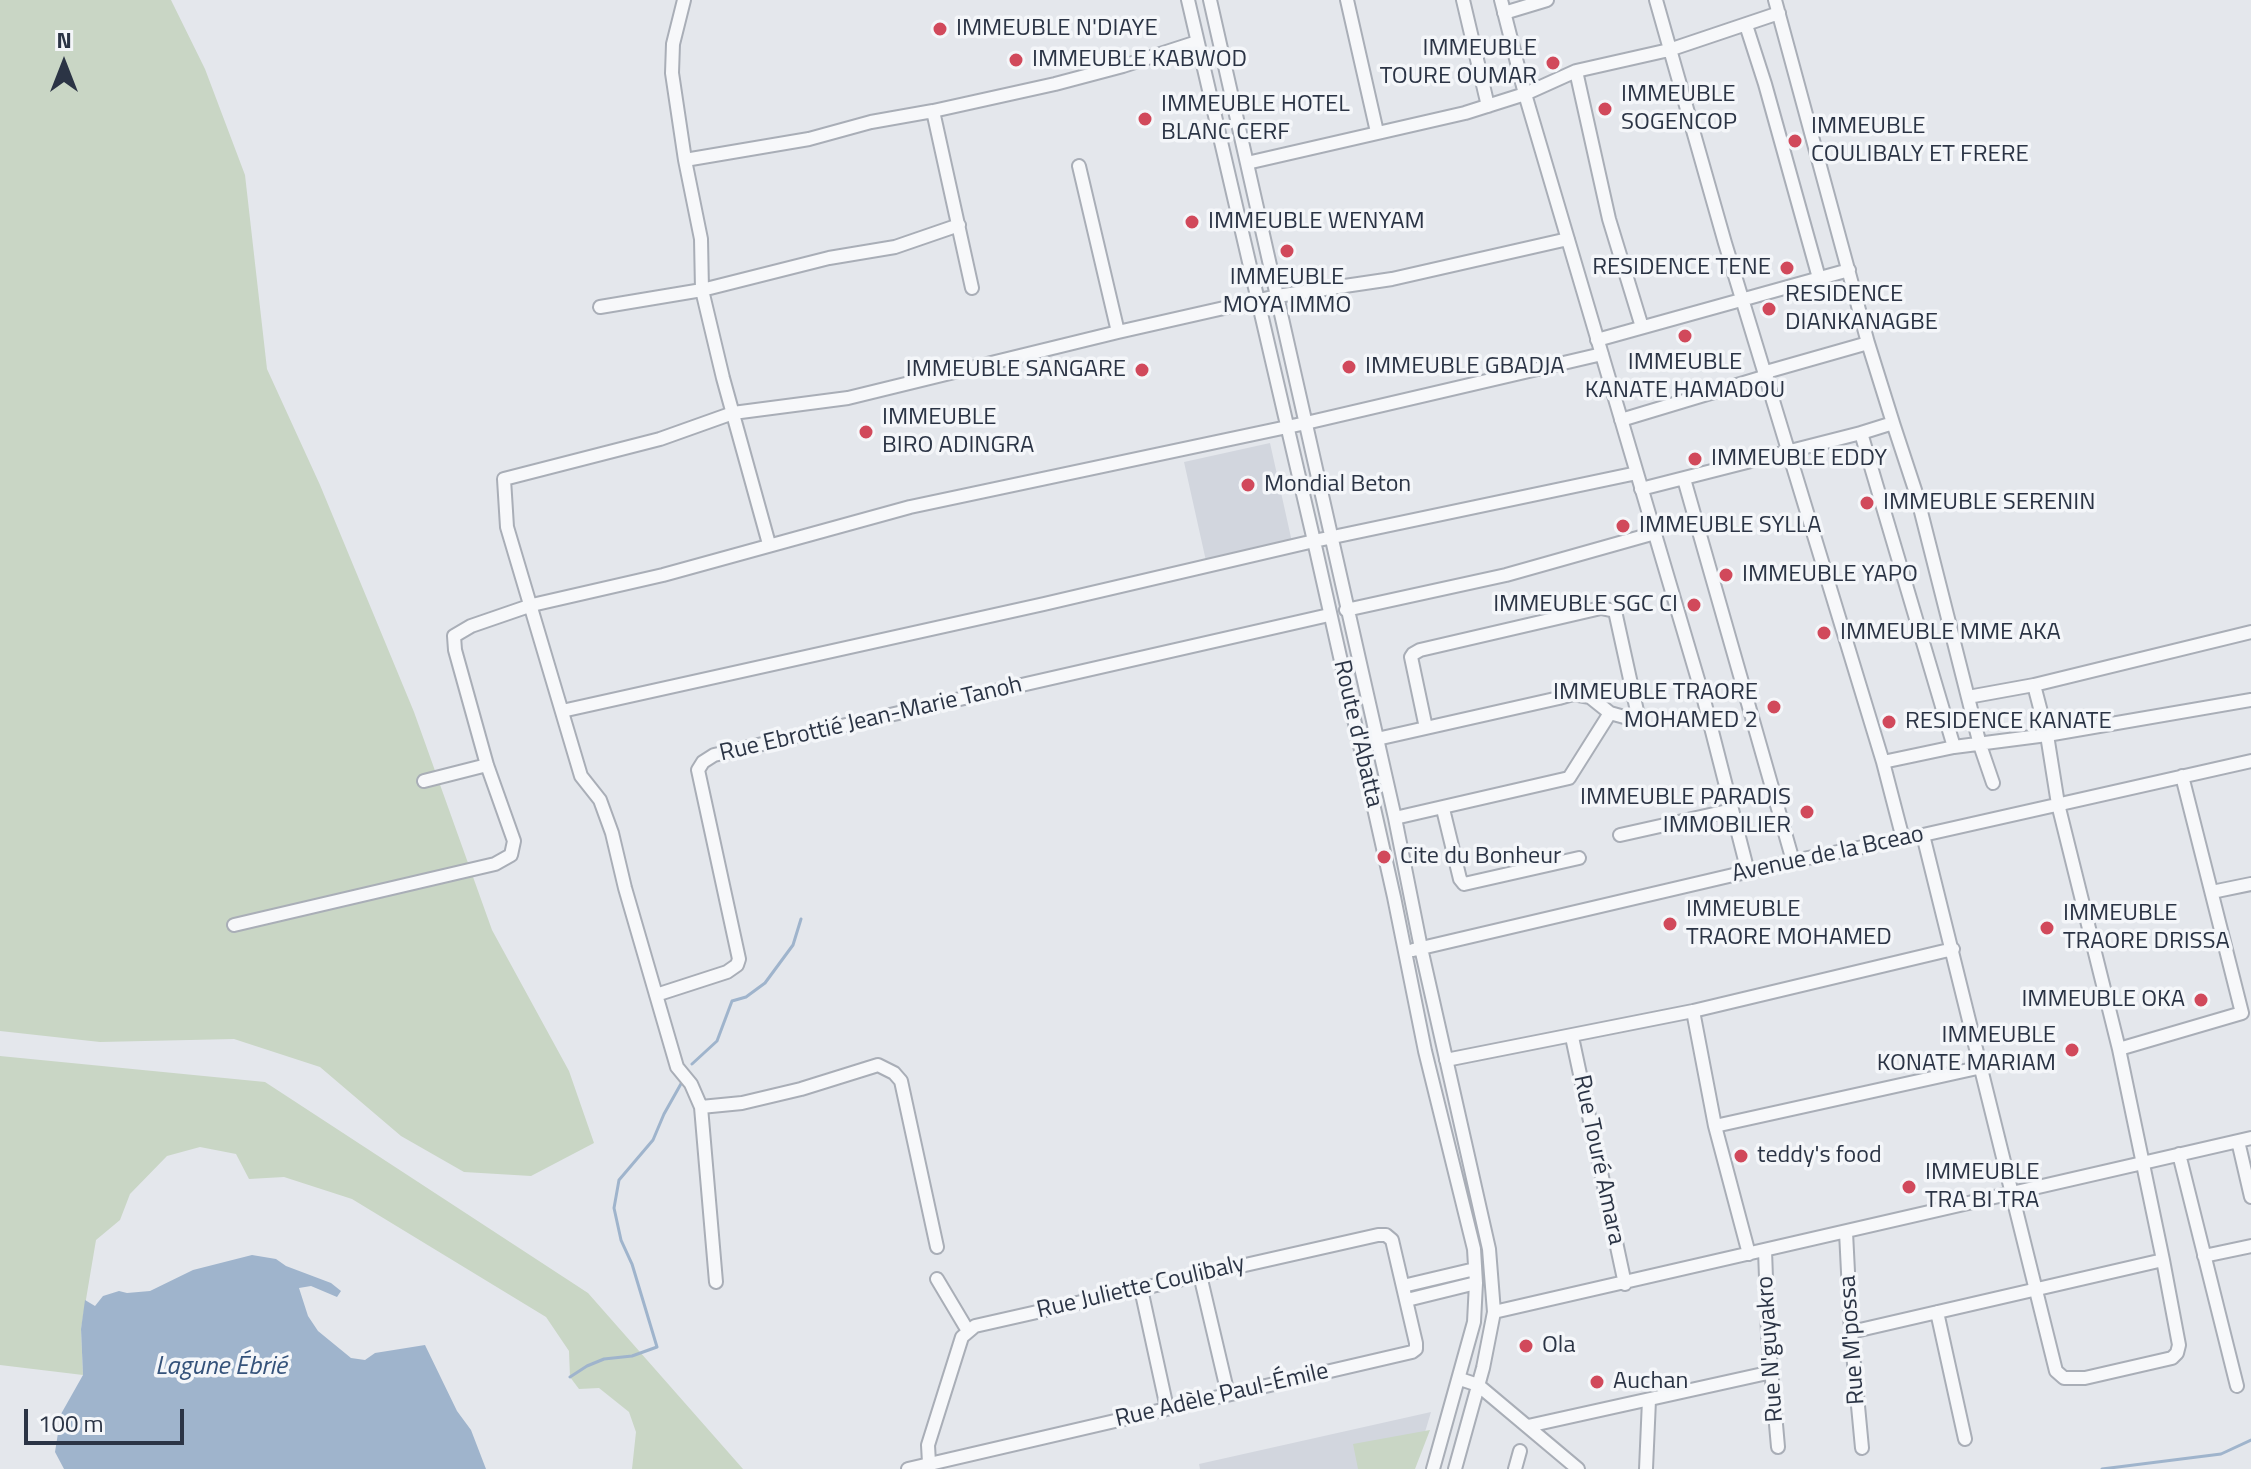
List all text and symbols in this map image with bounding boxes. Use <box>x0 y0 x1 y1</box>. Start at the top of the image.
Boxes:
place label: IMMEUBLE N'DIAYE <box>956 15 1158 43</box>
marker: IMMEUBLE N'DIAYE <box>931 20 949 38</box>
text: N <box>56 23 72 57</box>
north arrow <box>24 24 104 104</box>
place label: IMMEUBLE TOURE OUMAR <box>1380 35 1537 91</box>
place label: IMMEUBLE KABWOD <box>1032 46 1247 74</box>
marker: IMMEUBLE KABWOD <box>1007 51 1025 69</box>
marker: IMMEUBLE TOURE OUMAR <box>1544 54 1562 72</box>
place label: IMMEUBLE SOGENCOP <box>1621 81 1737 137</box>
place label: IMMEUBLE HOTEL BLANC CERF <box>1161 91 1350 147</box>
marker: IMMEUBLE SOGENCOP <box>1596 100 1614 118</box>
marker: IMMEUBLE HOTEL BLANC CERF <box>1136 110 1154 128</box>
place label: IMMEUBLE COULIBALY ET FRERE <box>1811 113 2029 169</box>
marker: IMMEUBLE COULIBALY ET FRERE <box>1786 132 1804 150</box>
place label: IMMEUBLE WENYAM <box>1208 208 1425 236</box>
marker: IMMEUBLE WENYAM <box>1183 213 1201 231</box>
marker: IMMEUBLE MOYA IMMO <box>1278 242 1296 260</box>
place label: RESIDENCE TENE <box>1592 254 1771 282</box>
marker: RESIDENCE TENE <box>1778 259 1796 277</box>
place label: IMMEUBLE MOYA IMMO <box>1223 264 1351 320</box>
place label: RESIDENCE DIANKANAGBE <box>1785 281 1938 337</box>
marker: RESIDENCE DIANKANAGBE <box>1760 300 1778 318</box>
marker: IMMEUBLE KANATE HAMADOU <box>1676 327 1694 345</box>
place label: IMMEUBLE KANATE HAMADOU <box>1585 349 1785 405</box>
place label: IMMEUBLE GBADJA <box>1365 353 1565 381</box>
place label: IMMEUBLE SANGARE <box>906 356 1126 384</box>
marker: IMMEUBLE GBADJA <box>1340 358 1358 376</box>
marker: IMMEUBLE SANGARE <box>1133 361 1151 379</box>
place label: IMMEUBLE BIRO ADINGRA <box>882 404 1034 460</box>
marker: IMMEUBLE BIRO ADINGRA <box>857 423 875 441</box>
place label: IMMEUBLE EDDY <box>1711 445 1887 473</box>
marker: IMMEUBLE EDDY <box>1686 450 1704 468</box>
place label: Mondial Beton <box>1264 471 1411 499</box>
marker: Mondial Beton <box>1239 476 1257 494</box>
place label: IMMEUBLE SERENIN <box>1883 489 2095 517</box>
marker: IMMEUBLE SERENIN <box>1858 494 1876 512</box>
place label: IMMEUBLE SYLLA <box>1639 512 1822 540</box>
marker: IMMEUBLE SYLLA <box>1614 517 1632 535</box>
place label: IMMEUBLE YAPO <box>1742 561 1918 589</box>
marker: IMMEUBLE YAPO <box>1717 566 1735 584</box>
place label: IMMEUBLE SGC CI <box>1493 591 1678 619</box>
marker: IMMEUBLE SGC CI <box>1685 596 1703 614</box>
place label: IMMEUBLE MME AKA <box>1840 619 2061 647</box>
marker: IMMEUBLE MME AKA <box>1815 624 1833 642</box>
street label: Route d'Abatta <box>1326 658 1388 810</box>
street label: Rue Ebrottié Jean-Marie Tanoh <box>717 671 1025 769</box>
place label: IMMEUBLE TRAORE MOHAMED 2 <box>1553 679 1758 735</box>
marker: IMMEUBLE TRAORE MOHAMED 2 <box>1765 698 1783 716</box>
place label: RESIDENCE KANATE <box>1905 708 2112 736</box>
marker: RESIDENCE KANATE <box>1880 713 1898 731</box>
place label: IMMEUBLE PARADIS IMMOBILIER <box>1580 784 1791 840</box>
marker: IMMEUBLE PARADIS IMMOBILIER <box>1798 803 1816 821</box>
street label: Avenue de la Bceao <box>1730 821 1926 889</box>
place label: Cite du Bonheur <box>1400 843 1561 871</box>
marker: Cite du Bonheur <box>1375 848 1393 866</box>
place label: IMMEUBLE TRAORE MOHAMED <box>1686 896 1892 952</box>
place label: IMMEUBLE TRAORE DRISSA <box>2063 900 2230 956</box>
marker: IMMEUBLE TRAORE MOHAMED <box>1661 915 1679 933</box>
marker: IMMEUBLE TRAORE DRISSA <box>2038 919 2056 937</box>
place label: IMMEUBLE OKA <box>2021 986 2185 1014</box>
marker: IMMEUBLE OKA <box>2192 991 2210 1009</box>
place label: IMMEUBLE KONATE MARIAM <box>1877 1022 2056 1078</box>
marker: IMMEUBLE KONATE MARIAM <box>2063 1041 2081 1059</box>
street label: Rue Touré Amara <box>1566 1072 1630 1248</box>
place label: teddy's food <box>1757 1142 1882 1170</box>
marker: teddy's food <box>1732 1147 1750 1165</box>
place label: IMMEUBLE TRA BI TRA <box>1925 1159 2040 1215</box>
marker: IMMEUBLE TRA BI TRA <box>1900 1178 1918 1196</box>
street label: Rue Juliette Coulibaly <box>1034 1250 1248 1326</box>
street label: Rue M'possa <box>1834 1274 1872 1406</box>
street label: Rue N'guyakro <box>1752 1275 1790 1423</box>
place label: Ola <box>1542 1332 1575 1360</box>
marker: Ola <box>1517 1337 1535 1355</box>
water label: Lagune Ébrié <box>155 1352 287 1384</box>
street label: Rue Adèle Paul-Émile <box>1113 1357 1331 1435</box>
place label: Auchan <box>1613 1368 1688 1396</box>
marker: Auchan <box>1588 1373 1606 1391</box>
scale bar <box>28 1393 188 1443</box>
text: 100 m <box>38 1405 104 1441</box>

